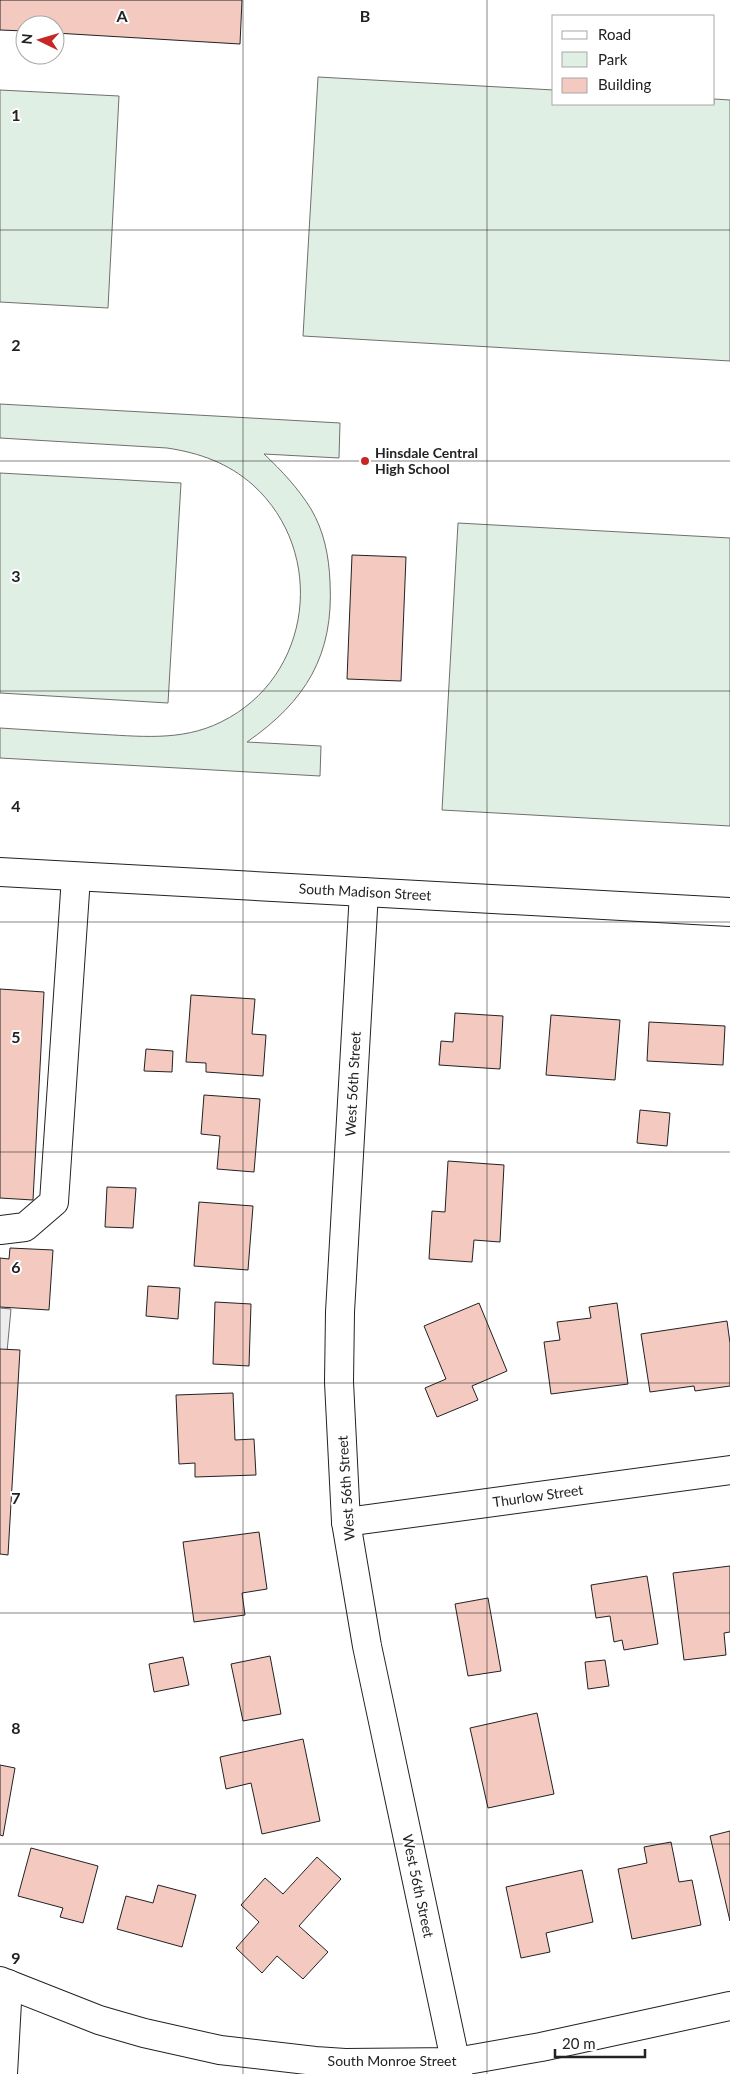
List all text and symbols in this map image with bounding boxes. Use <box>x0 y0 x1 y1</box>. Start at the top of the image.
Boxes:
text: A <box>115 6 128 25</box>
text: B <box>360 6 370 25</box>
north arrow <box>15 15 65 65</box>
legend <box>552 15 715 105</box>
text: Road <box>598 25 631 43</box>
text: N <box>18 33 35 45</box>
text: Park <box>598 50 628 68</box>
text: Building <box>598 75 651 93</box>
text: 1 <box>11 105 21 124</box>
text: 2 <box>11 335 21 354</box>
place label: Hinsdale Central High School <box>375 444 478 477</box>
marker: Hinsdale Central High School <box>359 455 371 467</box>
text: 3 <box>11 566 21 585</box>
text: 4 <box>11 796 21 815</box>
street label: South Madison Street <box>298 880 432 903</box>
text: 5 <box>11 1027 21 1046</box>
street label: West 56th Street <box>341 1031 364 1137</box>
text: 6 <box>11 1257 21 1276</box>
street label: West 56th Street <box>333 1435 358 1541</box>
street label: Thurlow Street <box>492 1481 584 1510</box>
text: 7 <box>11 1488 21 1507</box>
text: 8 <box>11 1718 21 1737</box>
street label: West 56th Street <box>399 1833 438 1939</box>
text: 9 <box>11 1948 21 1967</box>
scale bar <box>555 2026 645 2058</box>
text: 20 m <box>562 2034 596 2052</box>
street label: South Monroe Street <box>328 2052 456 2069</box>

